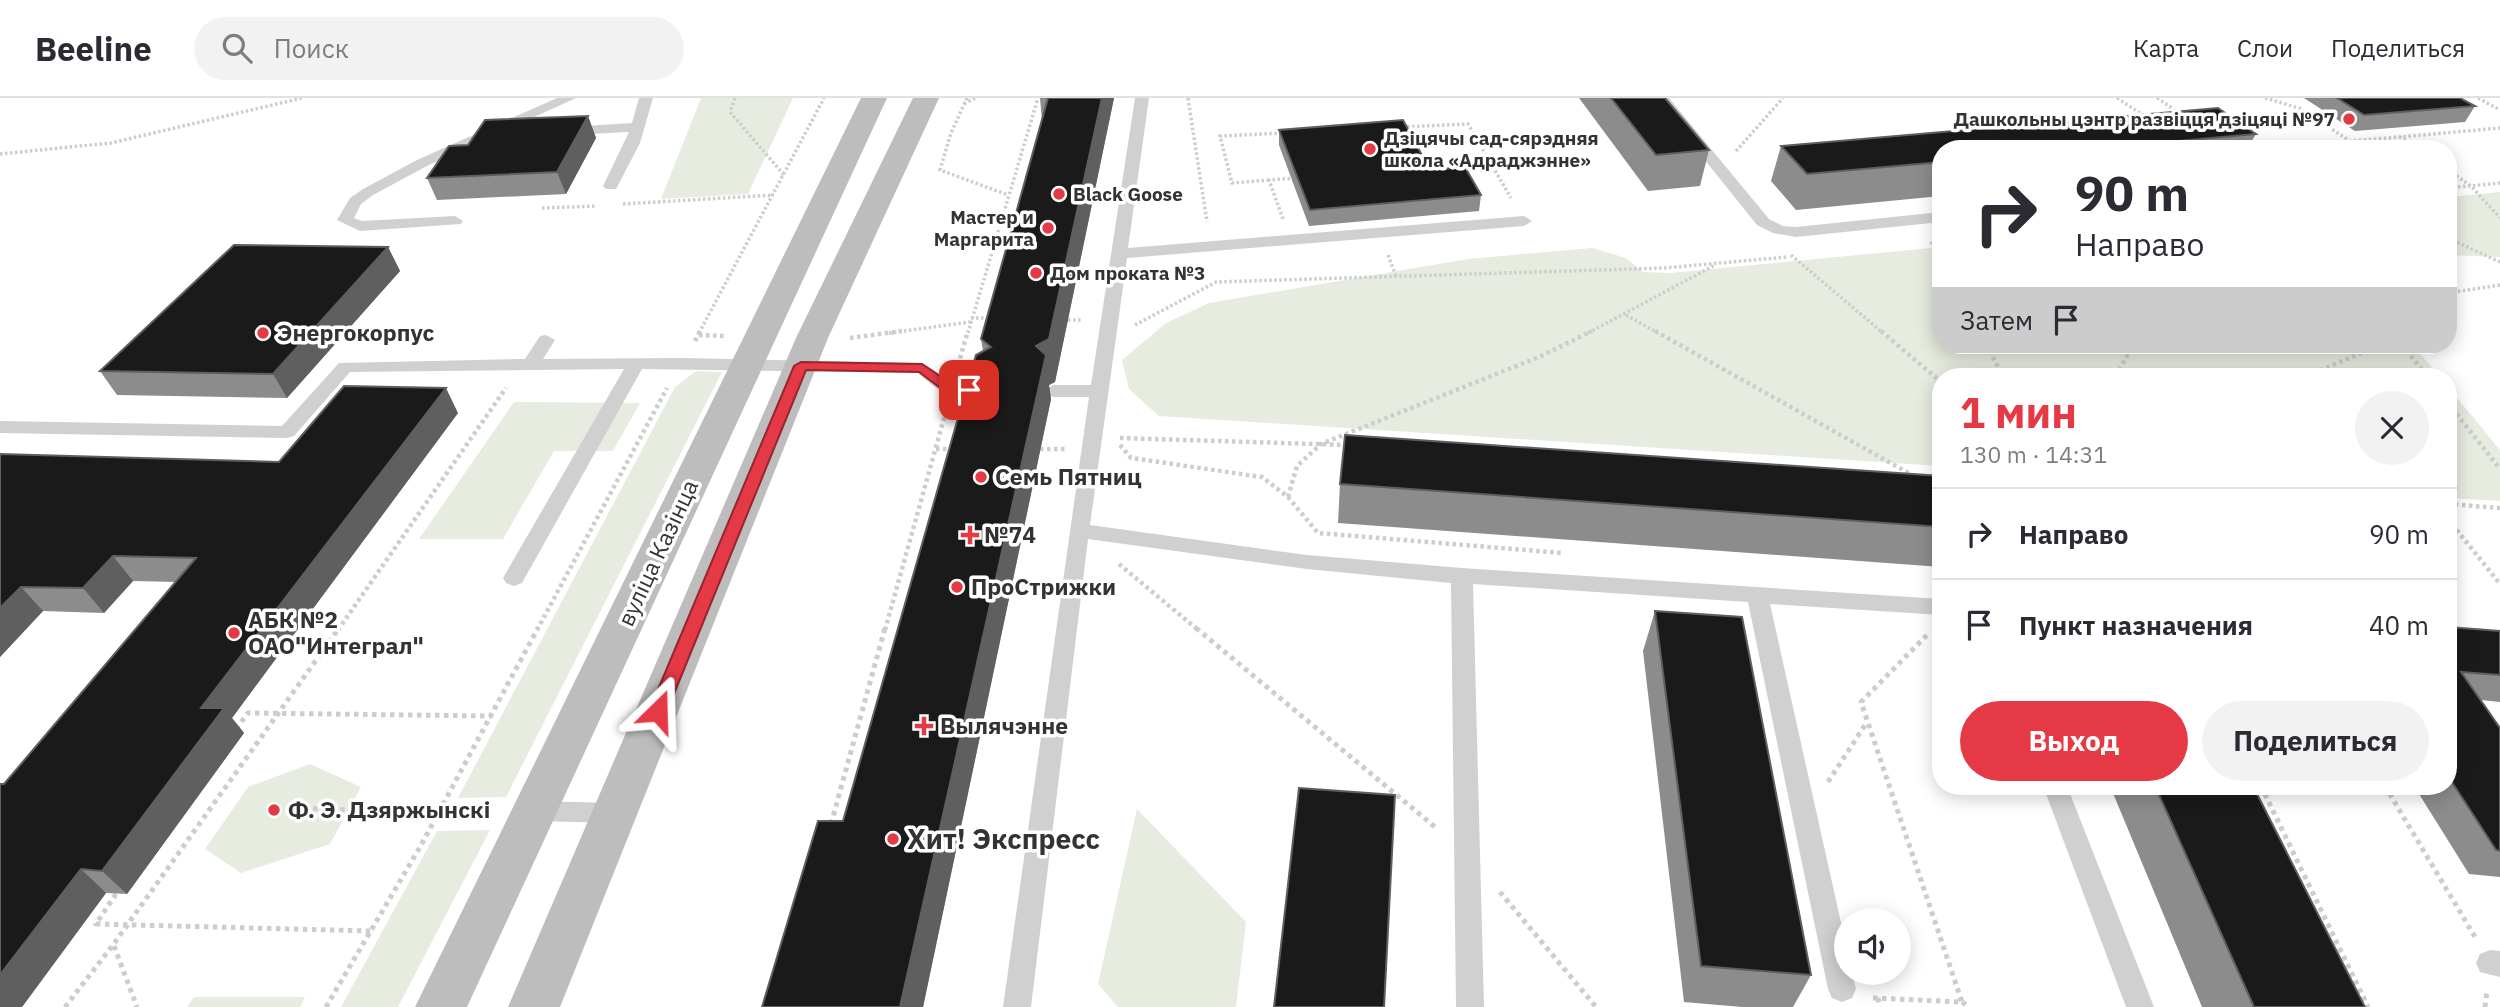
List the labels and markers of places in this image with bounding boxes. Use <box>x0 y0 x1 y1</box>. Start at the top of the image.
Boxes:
place label: Дашкольны цэнтр развіцця дзіцяці №97 <box>1953 107 2335 131</box>
marker: Дашкольны цэнтр развіцця дзіцяці №97 <box>2341 111 2357 127</box>
place label: Дзіцячы сад-сярэдняя школа «Адраджэнне» <box>1384 126 1599 172</box>
marker: Дзіцячы сад-сярэдняя школа «Адраджэнне» <box>1362 141 1378 157</box>
place label: Black Goose <box>1073 182 1183 206</box>
marker: Black Goose <box>1051 186 1067 202</box>
place label: Мастер и Маргарита <box>934 205 1034 251</box>
marker: Мастер и Маргарита <box>1040 220 1056 236</box>
place label: Дом проката №3 <box>1050 261 1206 285</box>
marker: Дом проката №3 <box>1028 265 1044 281</box>
place label: Энергокорпус <box>277 317 435 347</box>
marker: Энергокорпус <box>255 325 271 341</box>
pin <box>939 360 999 420</box>
place label: Семь Пятниц <box>995 461 1142 491</box>
marker: Семь Пятниц <box>973 469 989 485</box>
place label: №74 <box>984 519 1036 549</box>
marker: №74 <box>962 527 978 543</box>
place label: ПроСтрижки <box>971 571 1116 601</box>
marker: ПроСтрижки <box>949 579 965 595</box>
place label: АБК №2 ОАО"Интеграл" <box>248 604 424 660</box>
marker: АБК №2 ОАО"Интеграл" <box>226 625 242 641</box>
place label: Вылячэнне <box>940 710 1068 740</box>
marker: Вылячэнне <box>914 716 934 736</box>
place label: Ф. Э. Дзяржынскі <box>288 794 490 824</box>
marker: Ф. Э. Дзяржынскі <box>266 802 282 818</box>
place label: Хит! Экспресс <box>907 820 1100 857</box>
marker: Хит! Экспресс <box>885 831 901 847</box>

